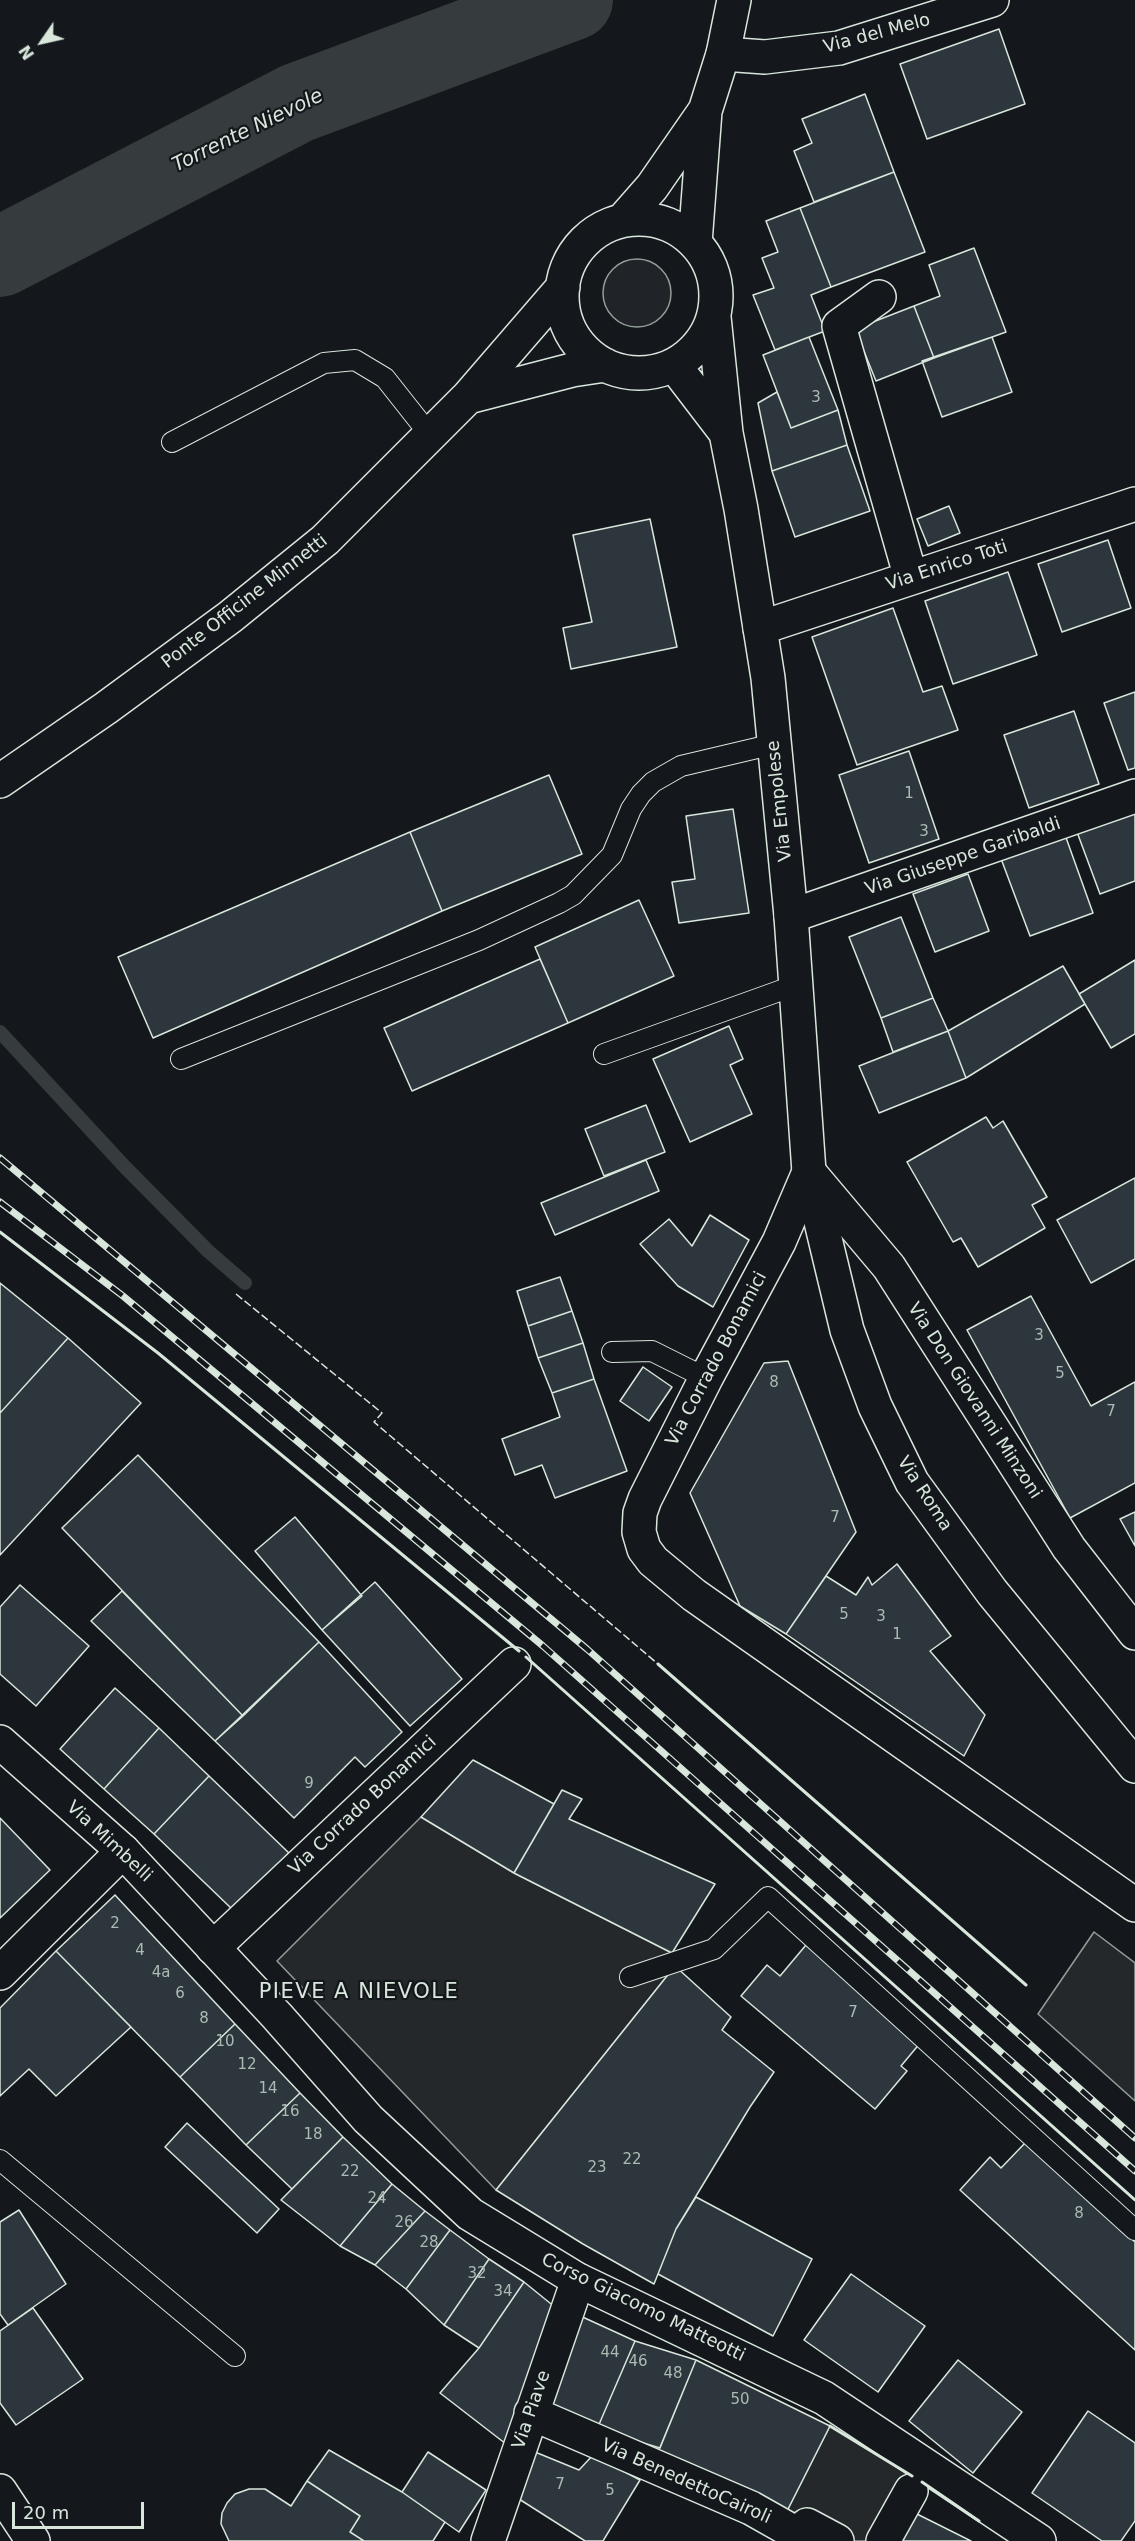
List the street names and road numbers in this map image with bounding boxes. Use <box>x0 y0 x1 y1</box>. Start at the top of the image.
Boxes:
street label: Via del Melo <box>821 9 933 59</box>
street label: Ponte Officine Minnetti <box>158 530 332 674</box>
street label: Via Enrico Toti <box>884 536 1010 596</box>
street label: Via Empolese <box>763 739 797 863</box>
street label: Via Giuseppe Garibaldi <box>862 813 1064 901</box>
street label: Via Corrado Bonamici <box>662 1268 772 1450</box>
street label: Via Don Giovanni Minzoni <box>902 1299 1046 1503</box>
street label: Via Roma <box>892 1452 956 1536</box>
street label: Via Corrado Bonamici <box>285 1732 441 1880</box>
street label: Via Mimbelli <box>62 1797 156 1887</box>
street label: Corso Giacomo Matteotti <box>538 2249 748 2367</box>
street label: Via Piave <box>508 2368 556 2452</box>
street label: Via BenedettoCairoli <box>598 2435 774 2529</box>

